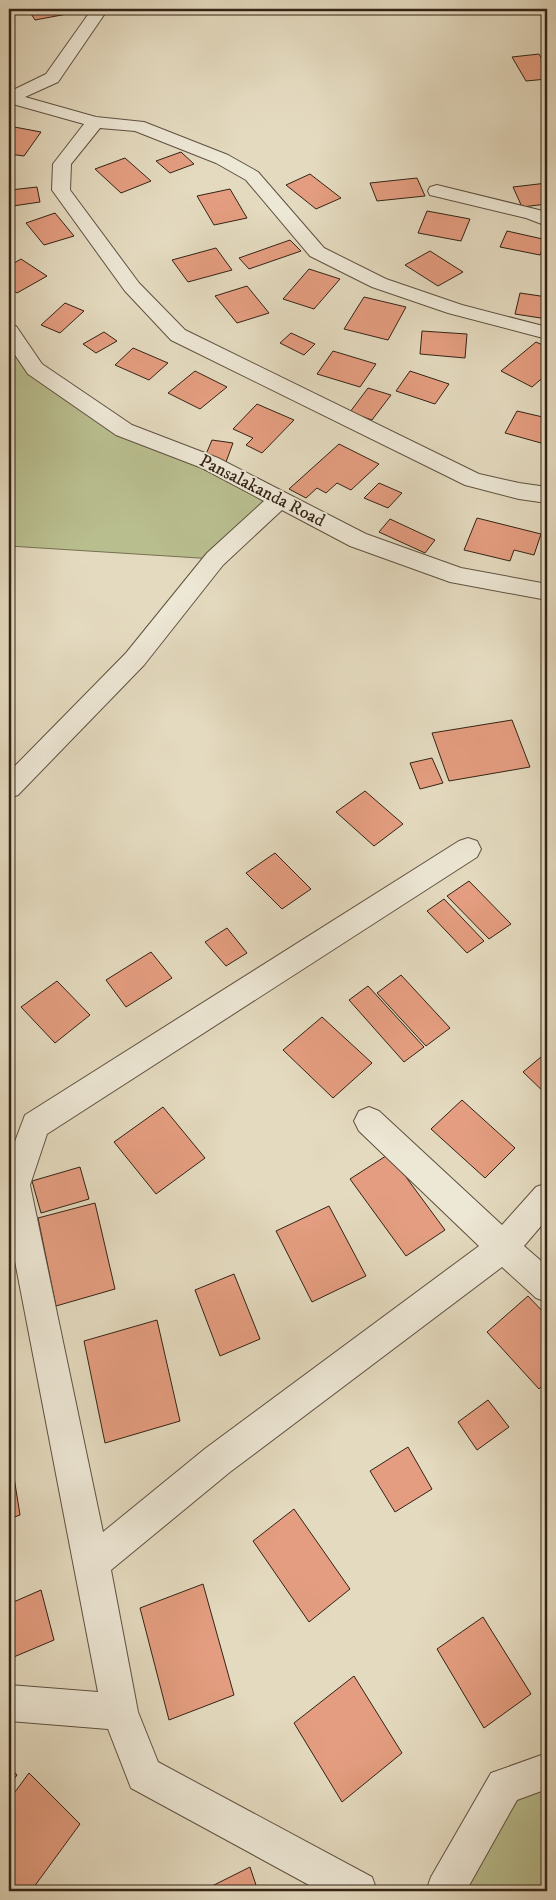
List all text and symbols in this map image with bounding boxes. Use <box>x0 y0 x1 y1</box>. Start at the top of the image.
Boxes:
street label: Pansalakanda Road <box>196 450 328 532</box>

